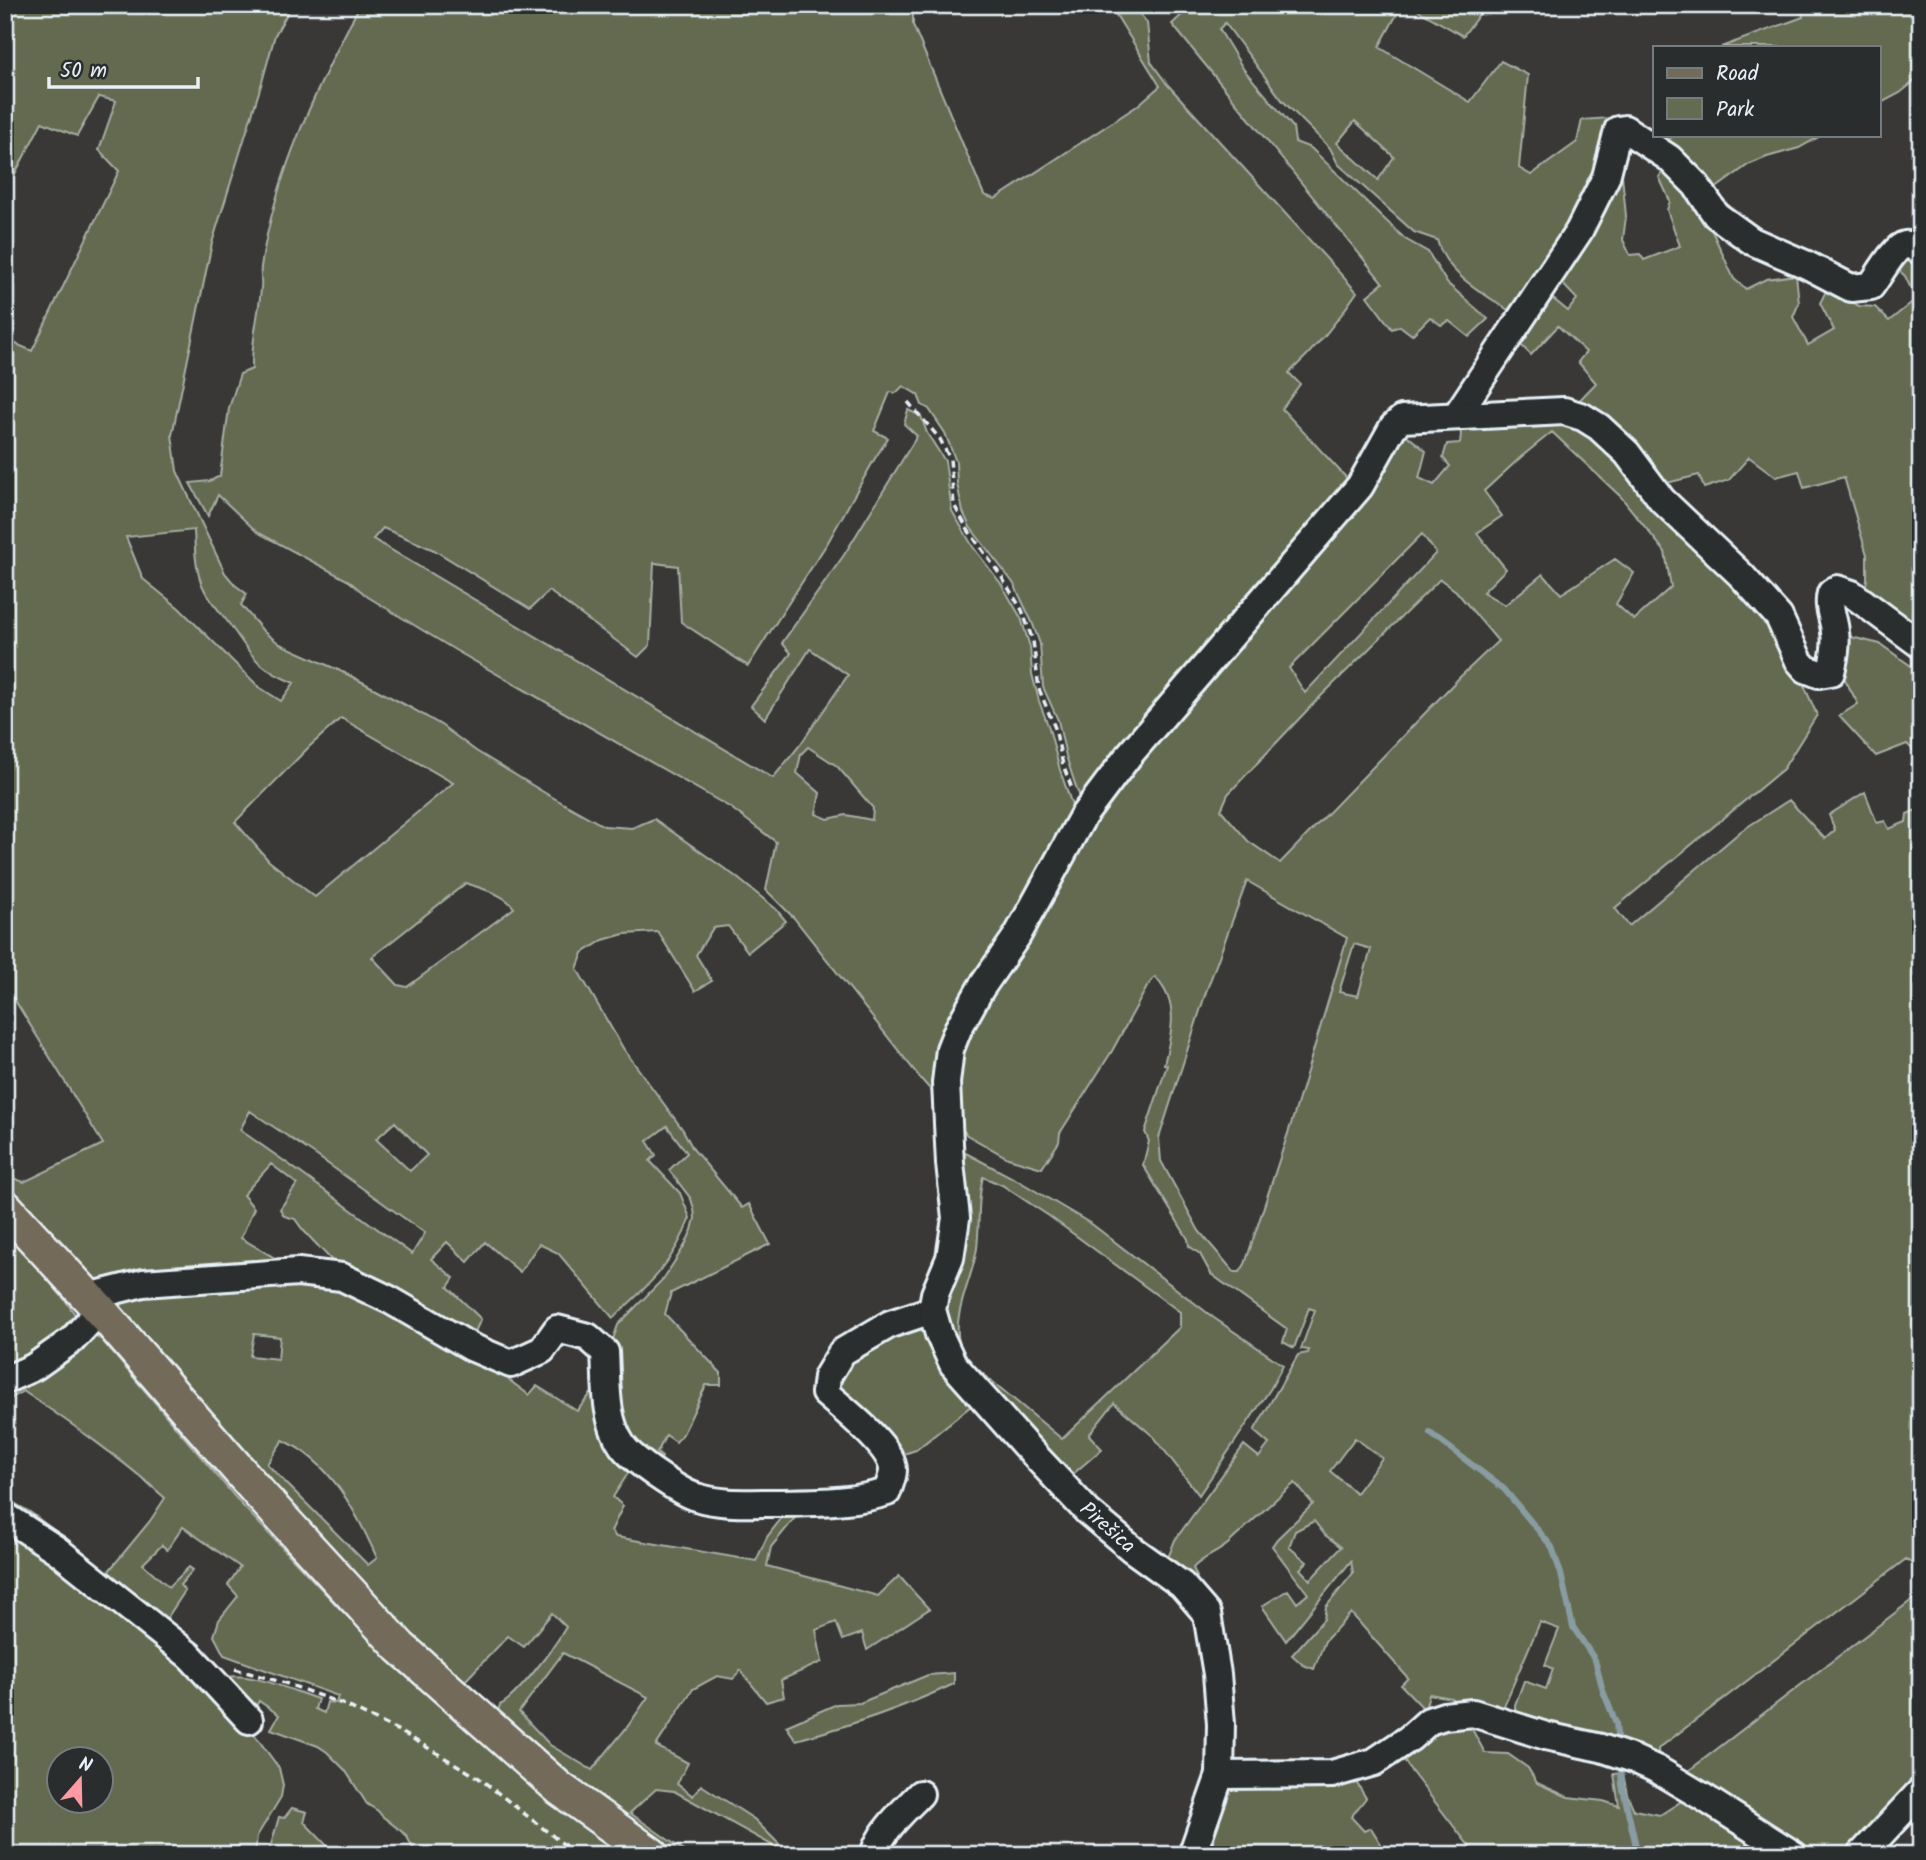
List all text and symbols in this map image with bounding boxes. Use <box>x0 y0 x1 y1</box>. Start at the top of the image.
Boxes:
scale bar <box>49 46 198 90</box>
legend <box>1653 46 1881 136</box>
text: 50 m <box>60 55 107 88</box>
text: Road <box>1716 58 1759 91</box>
text: Park <box>1716 94 1754 127</box>
street label: Pirešica <box>1071 1494 1143 1562</box>
north arrow <box>46 1744 116 1814</box>
text: N <box>74 1750 96 1782</box>

